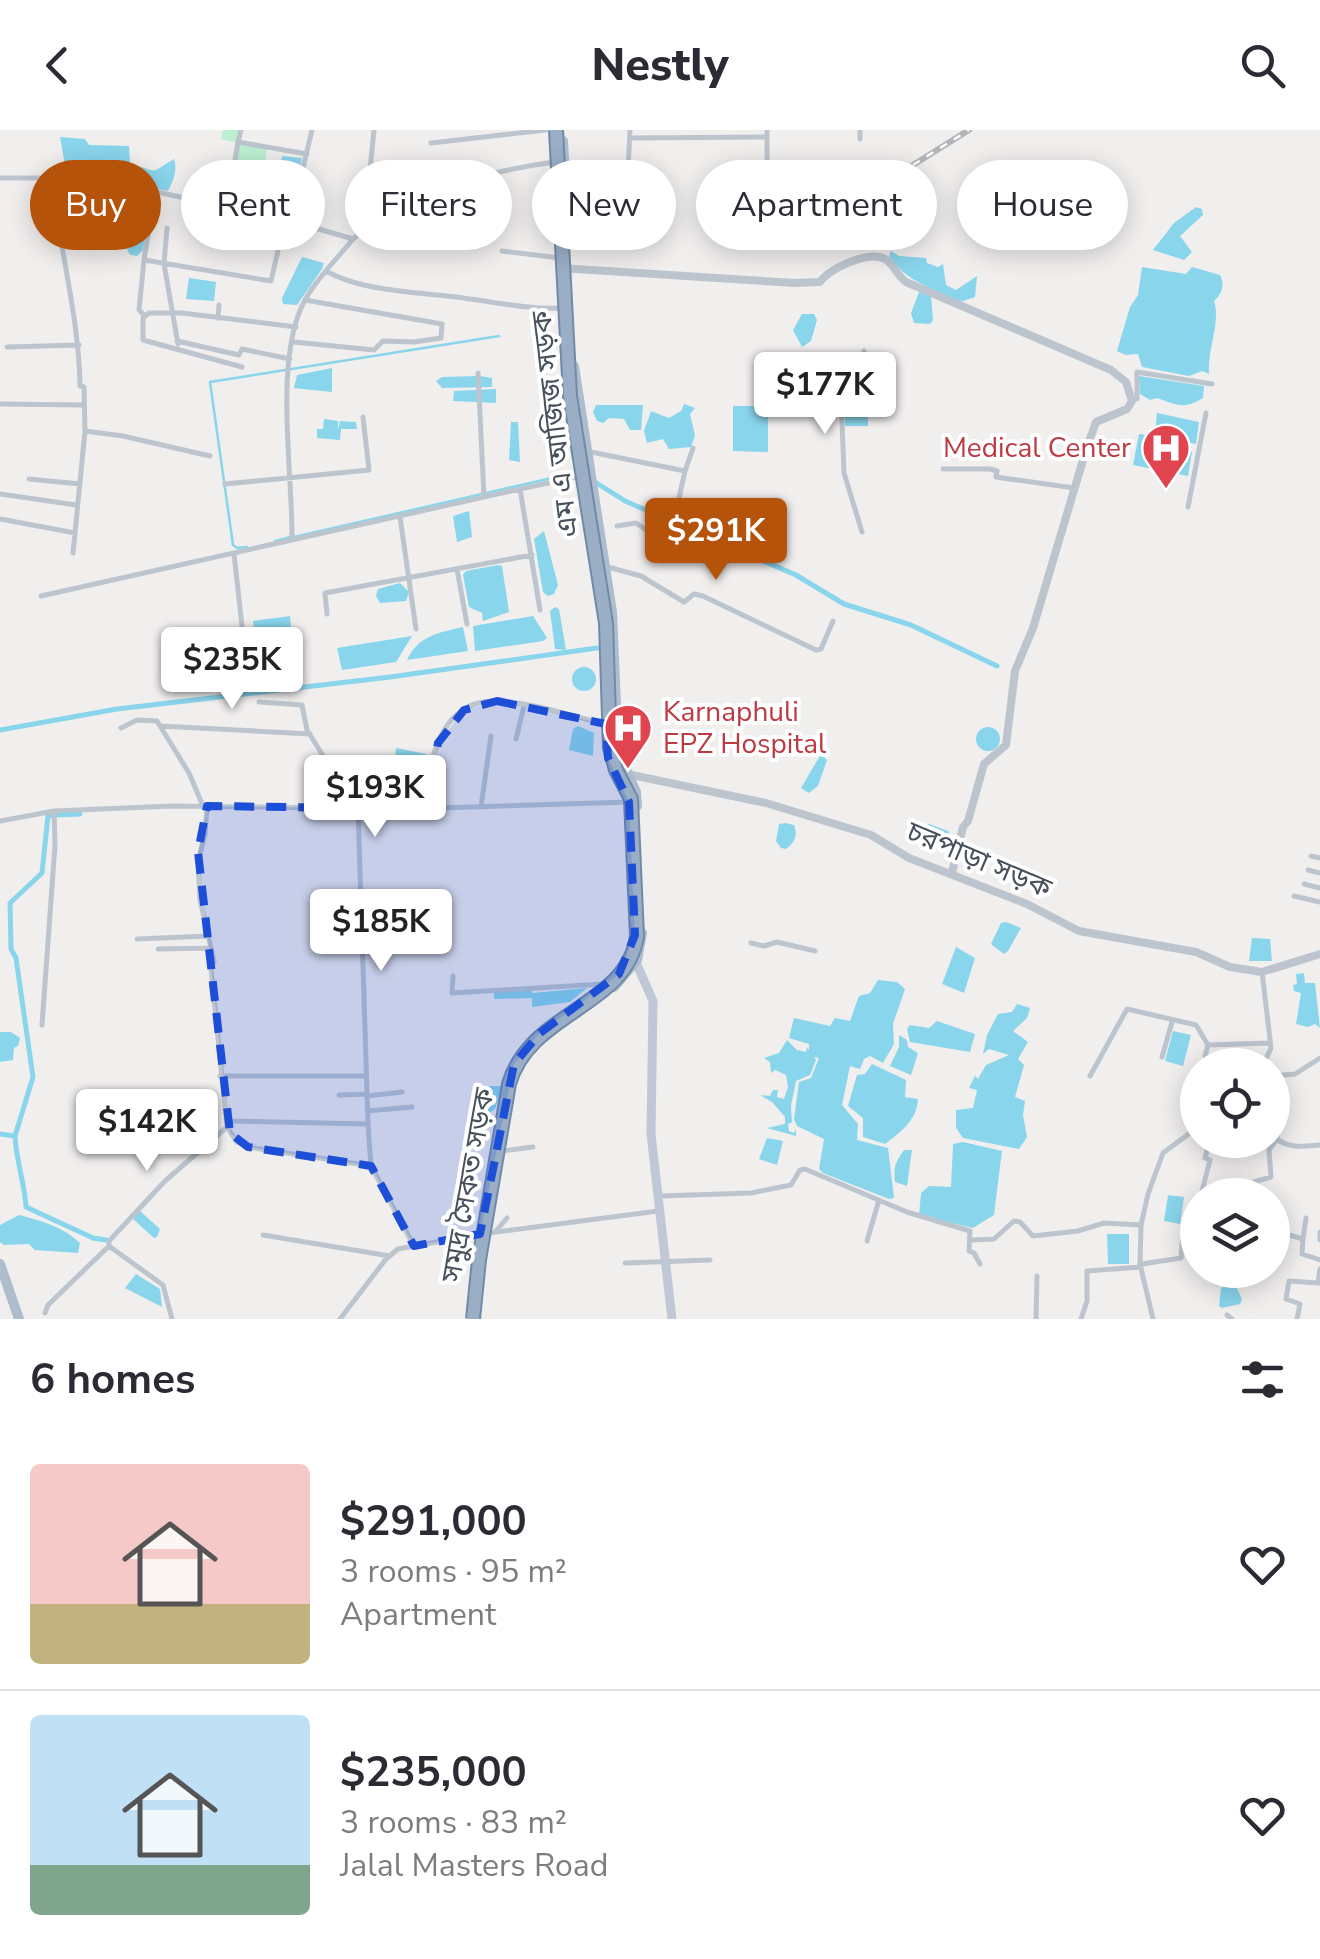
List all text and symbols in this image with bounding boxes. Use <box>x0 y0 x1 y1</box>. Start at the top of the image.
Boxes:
text: Nestly <box>591 35 729 96</box>
icon: back <box>30 38 85 93</box>
icon: search <box>1235 38 1290 93</box>
chip: Buy <box>30 160 161 250</box>
chip: Rent <box>181 160 325 250</box>
chip: Filters <box>345 160 512 250</box>
chip: New <box>532 160 676 250</box>
chip: Apartment <box>696 160 937 250</box>
chip: House <box>957 160 1128 250</box>
street label: এম এ আজিজ সড়ক <box>522 308 588 539</box>
pin: $177K <box>755 352 895 437</box>
text: $177K <box>776 363 874 406</box>
hospital icon: Medical Center <box>1140 422 1192 490</box>
place label: Medical Center <box>943 429 1131 467</box>
pin: $291K <box>646 498 786 583</box>
text: $291K <box>667 509 765 552</box>
pin: $235K <box>162 627 302 712</box>
text: $235K <box>183 638 281 681</box>
place label: Karnaphuli EPZ Hospital <box>663 693 827 763</box>
hospital icon: Karnaphuli EPZ Hospital <box>602 702 654 770</box>
pin: $193K <box>305 755 445 840</box>
text: $193K <box>326 766 424 809</box>
street label: চরপাড়া সড়ক <box>900 812 1058 908</box>
pin: $185K <box>311 889 451 974</box>
text: $185K <box>332 900 430 943</box>
map controls <box>1180 1048 1290 1288</box>
button: locate <box>1180 1048 1290 1158</box>
street label: সমুদ্র সৈকত সড়ক <box>432 1085 504 1286</box>
pin: $142K <box>77 1089 217 1174</box>
text: $142K <box>98 1100 196 1143</box>
button: layers <box>1180 1178 1290 1288</box>
text: 6 homes <box>30 1351 195 1408</box>
icon: filters <box>1235 1352 1290 1407</box>
text: $291,000 <box>340 1493 527 1550</box>
icon: home <box>110 1504 230 1624</box>
icon: heart <box>1235 1537 1290 1592</box>
text: 3 rooms · 95 m² <box>340 1550 567 1593</box>
text: Apartment <box>340 1593 496 1636</box>
text: $235,000 <box>340 1744 527 1801</box>
icon: home <box>110 1755 230 1875</box>
icon: heart <box>1235 1788 1290 1843</box>
text: 3 rooms · 83 m² <box>340 1801 567 1844</box>
text: Jalal Masters Road <box>340 1844 608 1887</box>

